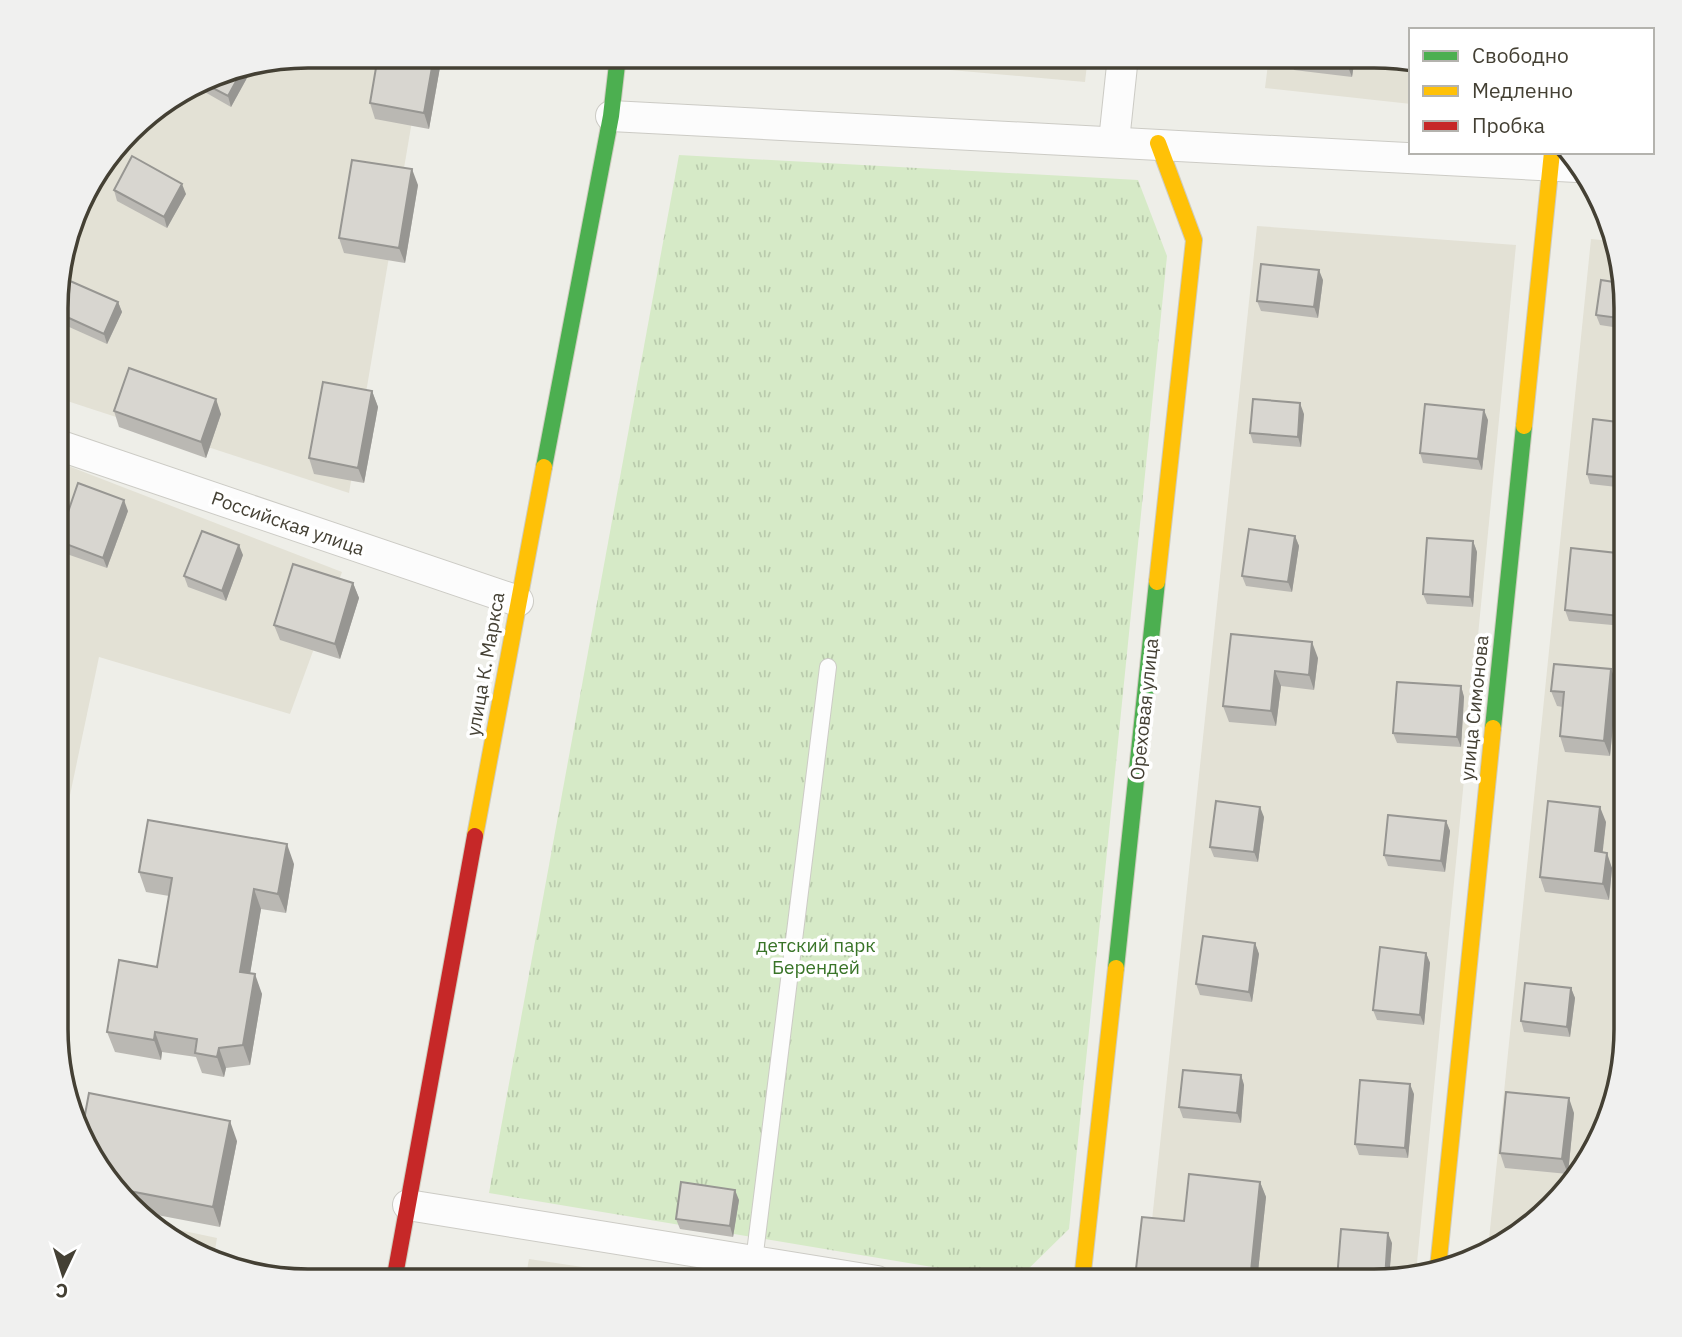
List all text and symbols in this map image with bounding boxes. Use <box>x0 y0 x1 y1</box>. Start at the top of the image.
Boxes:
legend <box>1409 28 1654 154</box>
text: Свободно <box>1472 41 1569 69</box>
text: Медленно <box>1472 76 1573 104</box>
text: Пробка <box>1472 111 1545 139</box>
street label: Российская улица <box>208 486 368 560</box>
street label: улица К. Маркса <box>461 590 509 738</box>
street label: улица Симонова <box>1454 634 1494 782</box>
street label: Ореховая улица <box>1125 637 1163 781</box>
park label: детский парк Берендей <box>756 933 876 979</box>
north arrow <box>28 1239 98 1309</box>
text: С <box>55 1279 69 1303</box>

